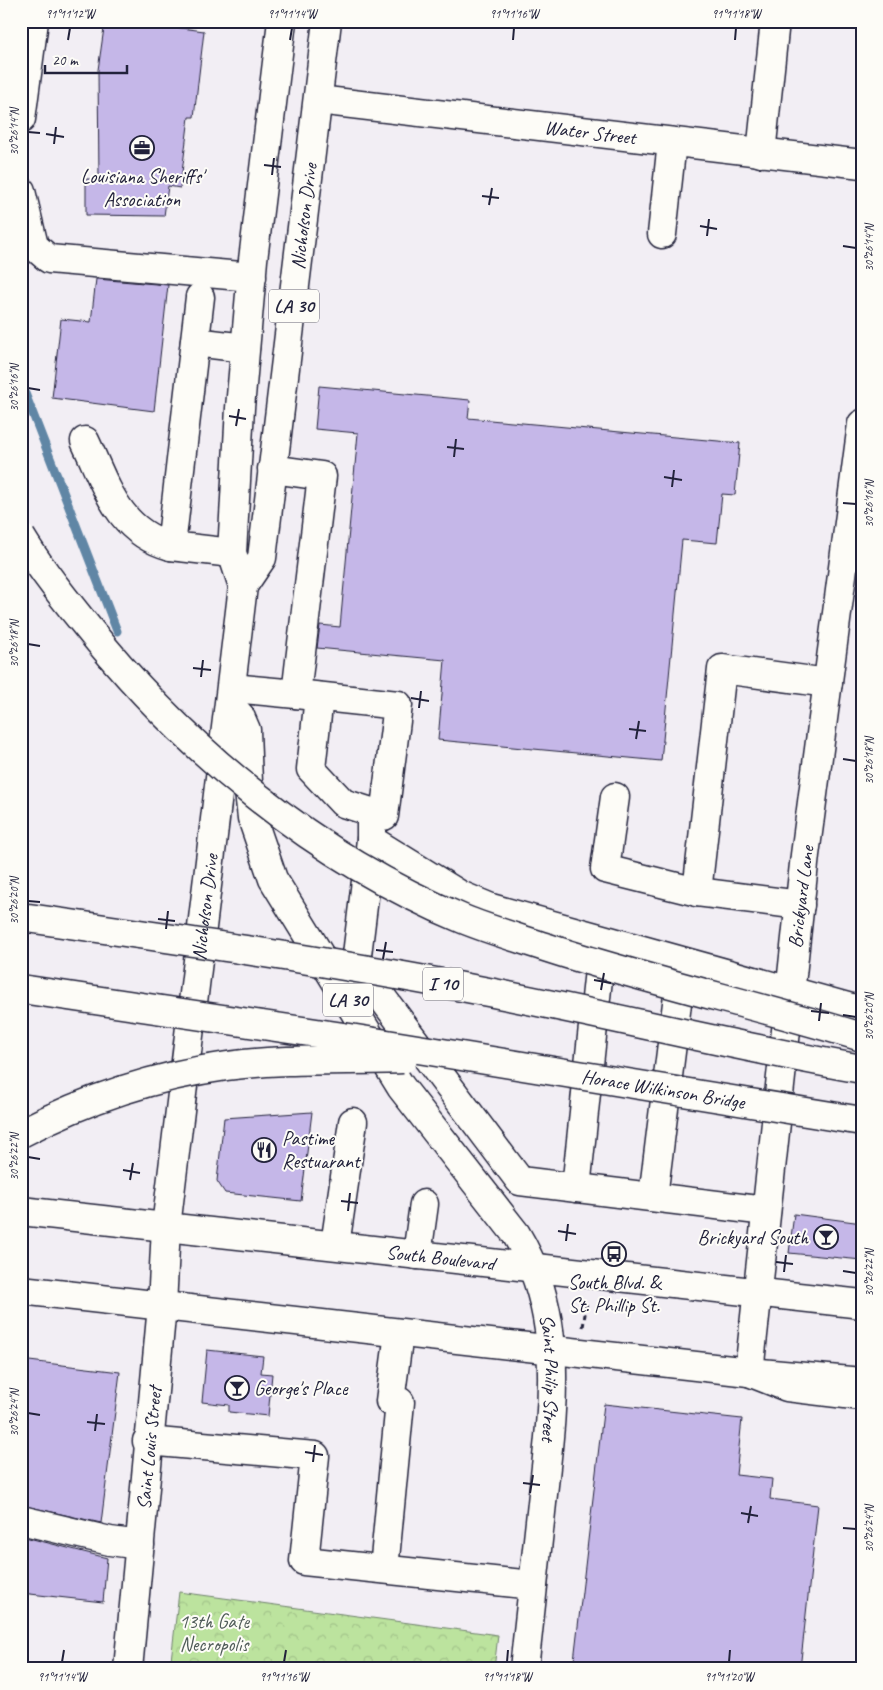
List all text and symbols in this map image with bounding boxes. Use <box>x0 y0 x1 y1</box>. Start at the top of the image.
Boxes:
text: 91°11'12"W <box>46 6 97 22</box>
text: 91°11'14"W <box>268 6 319 22</box>
text: 91°11'16"W <box>490 6 541 22</box>
text: 91°11'18"W <box>712 6 763 22</box>
scale bar <box>45 42 128 74</box>
text: 20 m <box>52 51 79 70</box>
text: 30°26'14"N <box>6 107 22 156</box>
street label: Water Street <box>543 114 639 150</box>
office icon: Louisiana Sheriffs' Association <box>129 135 155 161</box>
street label: Nicholson Drive <box>285 161 322 271</box>
place label: Louisiana Sheriffs' Association <box>81 164 207 212</box>
text: 30°26'14"N <box>861 223 877 272</box>
road number: LA 30 <box>269 290 319 322</box>
text: 30°26'16"N <box>6 363 22 412</box>
text: 30°26'16"N <box>861 479 877 528</box>
text: 30°26'18"N <box>6 619 22 668</box>
text: 30°26'18"N <box>861 736 877 785</box>
street label: Brickyard Lane <box>782 843 820 950</box>
street label: Nicholson Drive <box>186 851 223 961</box>
text: 30°26'20"N <box>6 876 22 925</box>
road number: I 10 <box>423 968 463 1001</box>
road number: LA 30 <box>323 984 373 1016</box>
text: 30°26'20"N <box>861 992 877 1041</box>
street label: Horace Wilkinson Bridge <box>580 1063 748 1115</box>
place label: Pastime Restuarant <box>282 1126 362 1174</box>
text: 30°26'22"N <box>6 1132 22 1181</box>
restaurant icon: Pastime Restuarant <box>251 1137 277 1163</box>
bar icon: Brickyard South <box>813 1224 839 1250</box>
place label: Brickyard South <box>698 1225 809 1250</box>
street label: South Boulevard <box>385 1239 499 1276</box>
bus stop icon: South Blvd. & St. Phillip St. <box>601 1241 627 1267</box>
text: 30°26'22"N <box>861 1248 877 1297</box>
place label: South Blvd. & St. Phillip St. <box>568 1270 663 1318</box>
street label: Saint Philip Street <box>534 1312 565 1445</box>
bar icon: George's Place <box>224 1375 250 1401</box>
place label: George's Place <box>254 1376 349 1401</box>
street label: Saint Louis Street <box>130 1382 167 1511</box>
text: 30°26'24"N <box>6 1388 22 1437</box>
text: 30°26'24"N <box>861 1504 877 1553</box>
park label: 13th Gate Necropolis <box>179 1609 251 1657</box>
text: 91°11'14"W <box>38 1669 89 1685</box>
text: 91°11'16"W <box>260 1669 311 1685</box>
text: 91°11'18"W <box>483 1669 534 1685</box>
text: 91°11'20"W <box>705 1669 756 1685</box>

